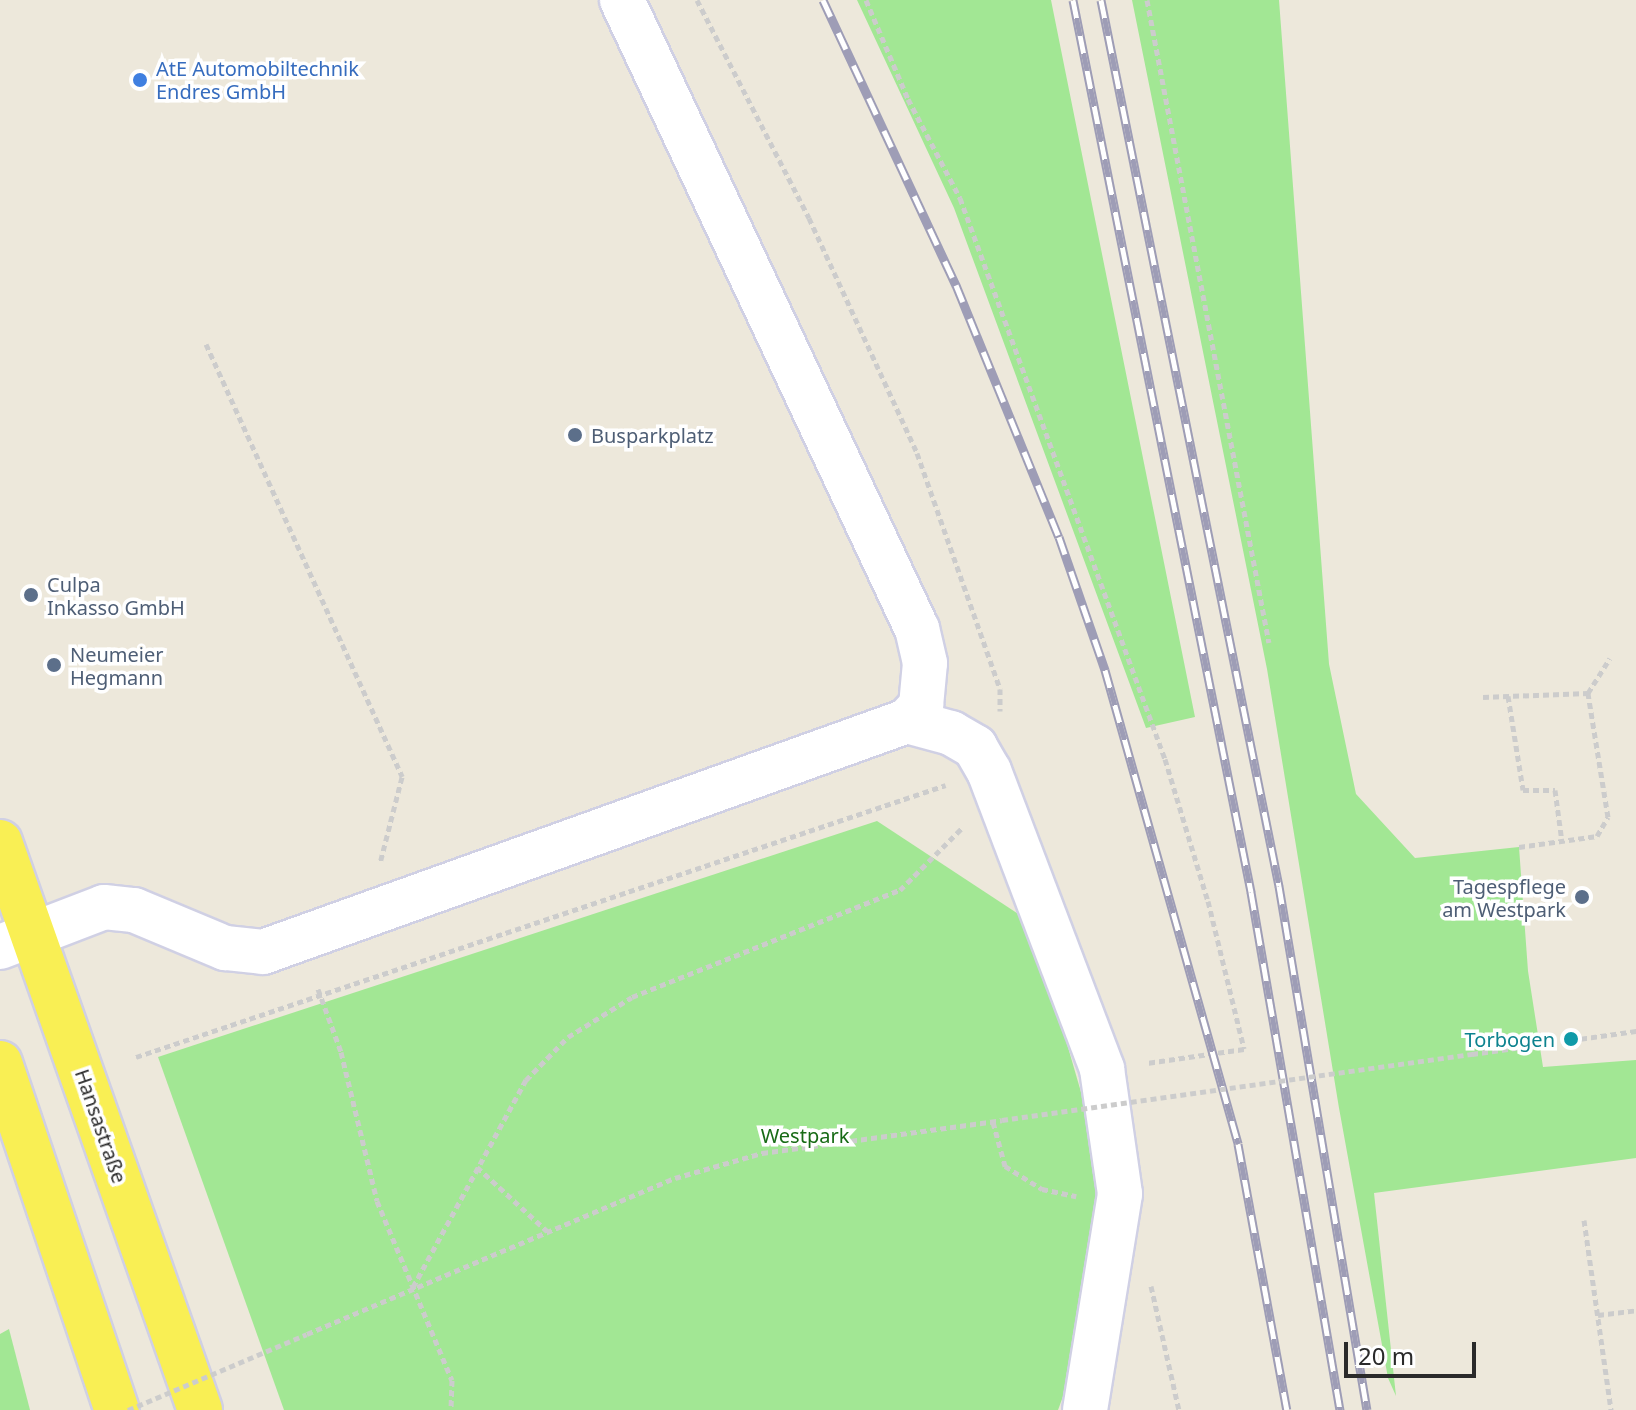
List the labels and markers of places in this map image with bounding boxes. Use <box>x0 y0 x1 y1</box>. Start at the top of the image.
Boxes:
place label: AtE Automobiltechnik Endres GmbH <box>156 56 359 103</box>
marker: AtE Automobiltechnik Endres GmbH <box>131 71 149 89</box>
place label: Busparkplatz <box>591 423 714 447</box>
marker: Busparkplatz <box>566 426 584 444</box>
place label: Culpa Inkasso GmbH <box>47 572 185 619</box>
marker: Culpa Inkasso GmbH <box>22 586 40 604</box>
place label: Neumeier Heg‍mann <box>70 642 164 689</box>
marker: Neumeier Heg‍mann <box>45 656 63 674</box>
place label: Tagespflege am Westpark <box>1442 874 1566 921</box>
marker: Tagespflege am Westpark <box>1573 888 1591 906</box>
place label: Torbogen <box>1465 1027 1555 1051</box>
marker: Torbogen <box>1562 1030 1580 1048</box>

